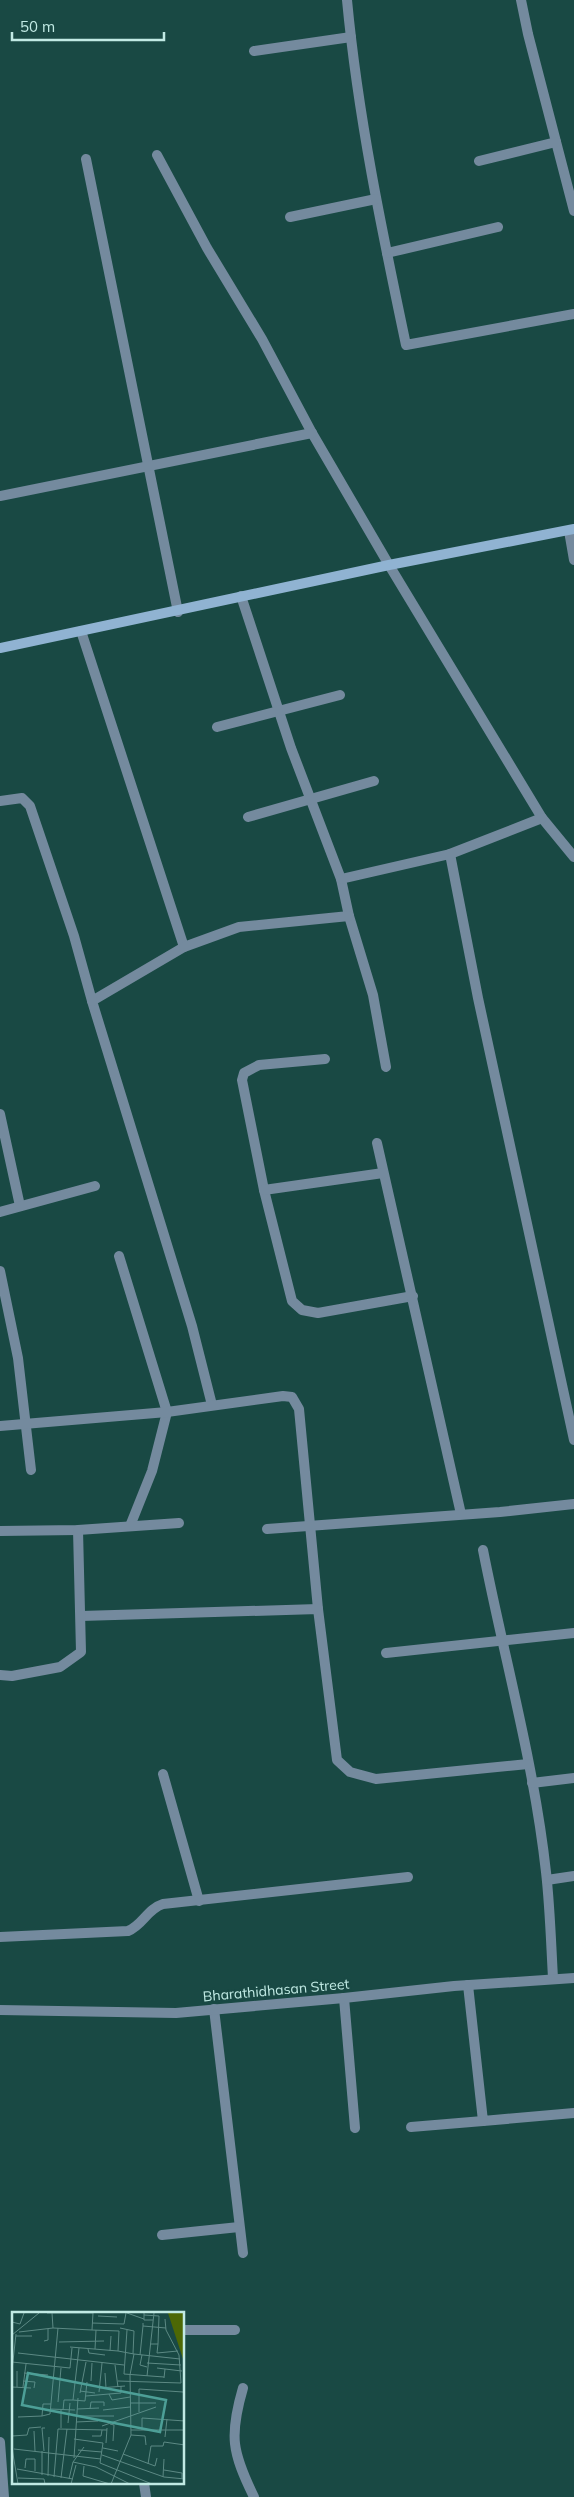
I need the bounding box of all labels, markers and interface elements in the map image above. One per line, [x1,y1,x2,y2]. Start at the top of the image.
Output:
scale bar [12,10,165,42]
text: 50 m [20,17,55,36]
street label: Bharathidhasan Street [202,1975,350,2005]
inset map [12,2312,185,2484]

